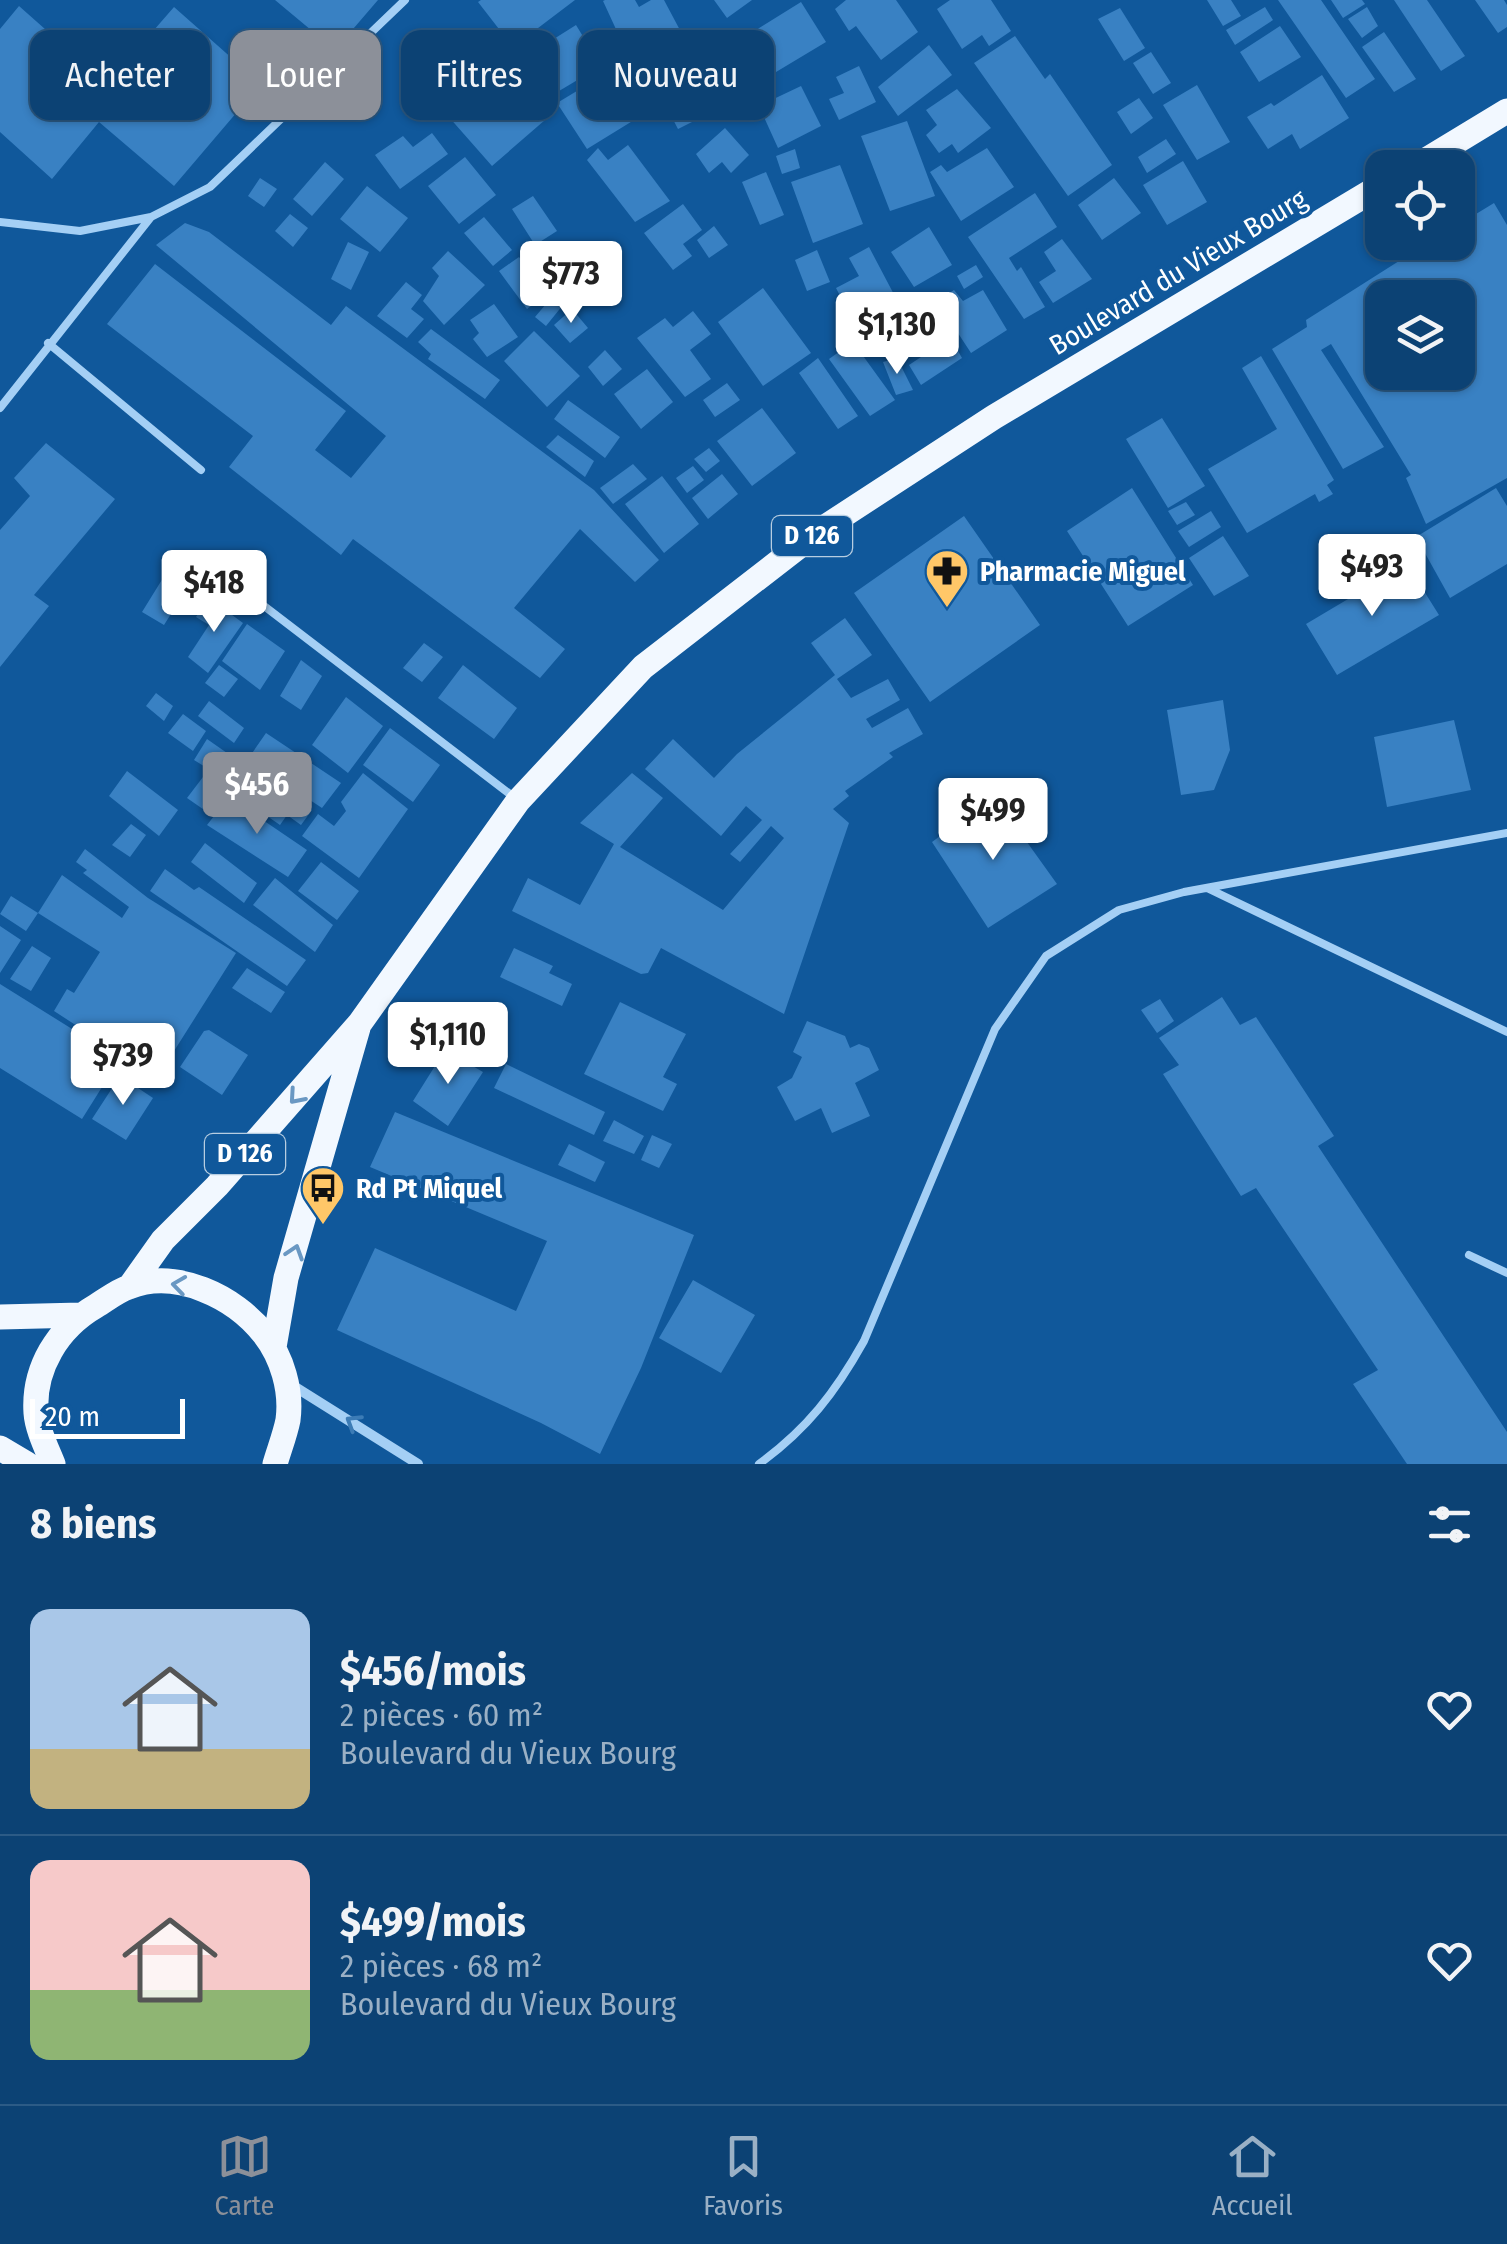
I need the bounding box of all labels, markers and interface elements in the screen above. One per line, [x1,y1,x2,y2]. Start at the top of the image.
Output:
chip: Acheter [30,30,210,120]
chip: Louer [230,30,381,120]
chip: Filtres [401,30,558,120]
chip: Nouveau [578,30,774,120]
map controls [1365,150,1475,390]
button: locate [1365,150,1475,260]
street label: Boulevard du Vieux Bourg [1043,182,1313,362]
pin: $773 [512,241,630,326]
text: $773 [542,254,600,292]
button: layers [1365,280,1475,390]
pin: $1,130 [816,292,978,377]
text: $1,130 [858,305,936,343]
road number: D 126 [772,516,852,556]
pin: $493 [1313,534,1431,619]
text: $493 [1341,547,1403,585]
pharmacy icon: Pharmacie Miguel [924,548,970,609]
pin: $418 [155,550,273,635]
place label: Pharmacie Miguel [980,555,1186,588]
text: $418 [184,563,244,601]
pin: $456 [198,752,316,837]
text: $456 [225,765,289,803]
pin: $499 [934,778,1052,863]
text: $499 [961,791,1025,829]
pin: $1,110 [367,1002,529,1087]
text: $1,110 [410,1015,486,1053]
pin: $739 [64,1023,182,1108]
text: $739 [93,1036,153,1074]
one-way arrow [289,1085,307,1103]
road number: D 126 [205,1134,285,1174]
bus stop icon: Rd Pt Miquel [300,1165,346,1226]
place label: Rd Pt Miquel [356,1172,503,1205]
one-way arrow [283,1244,303,1261]
one-way arrow [171,1275,187,1296]
scale bar [30,1394,185,1438]
text: 20 m [45,1400,100,1433]
one-way arrow [346,1415,364,1434]
icon: filters [1422,1497,1477,1552]
text: 8 biens [30,1499,156,1549]
text: $456/mois [340,1646,526,1696]
icon: home [110,1649,230,1769]
icon: heart [1422,1682,1477,1737]
text: 2 pièces · 60 m² [340,1696,543,1734]
text: Boulevard du Vieux Bourg [340,1734,676,1772]
text: $499/mois [340,1897,526,1947]
icon: home [110,1900,230,2020]
icon: heart [1422,1933,1477,1988]
text: 2 pièces · 68 m² [340,1947,542,1985]
text: Boulevard du Vieux Bourg [340,1985,676,2023]
tab: Carte [214,2129,274,2222]
tab: Favoris [703,2129,783,2222]
tab: Accueil [1212,2129,1293,2222]

